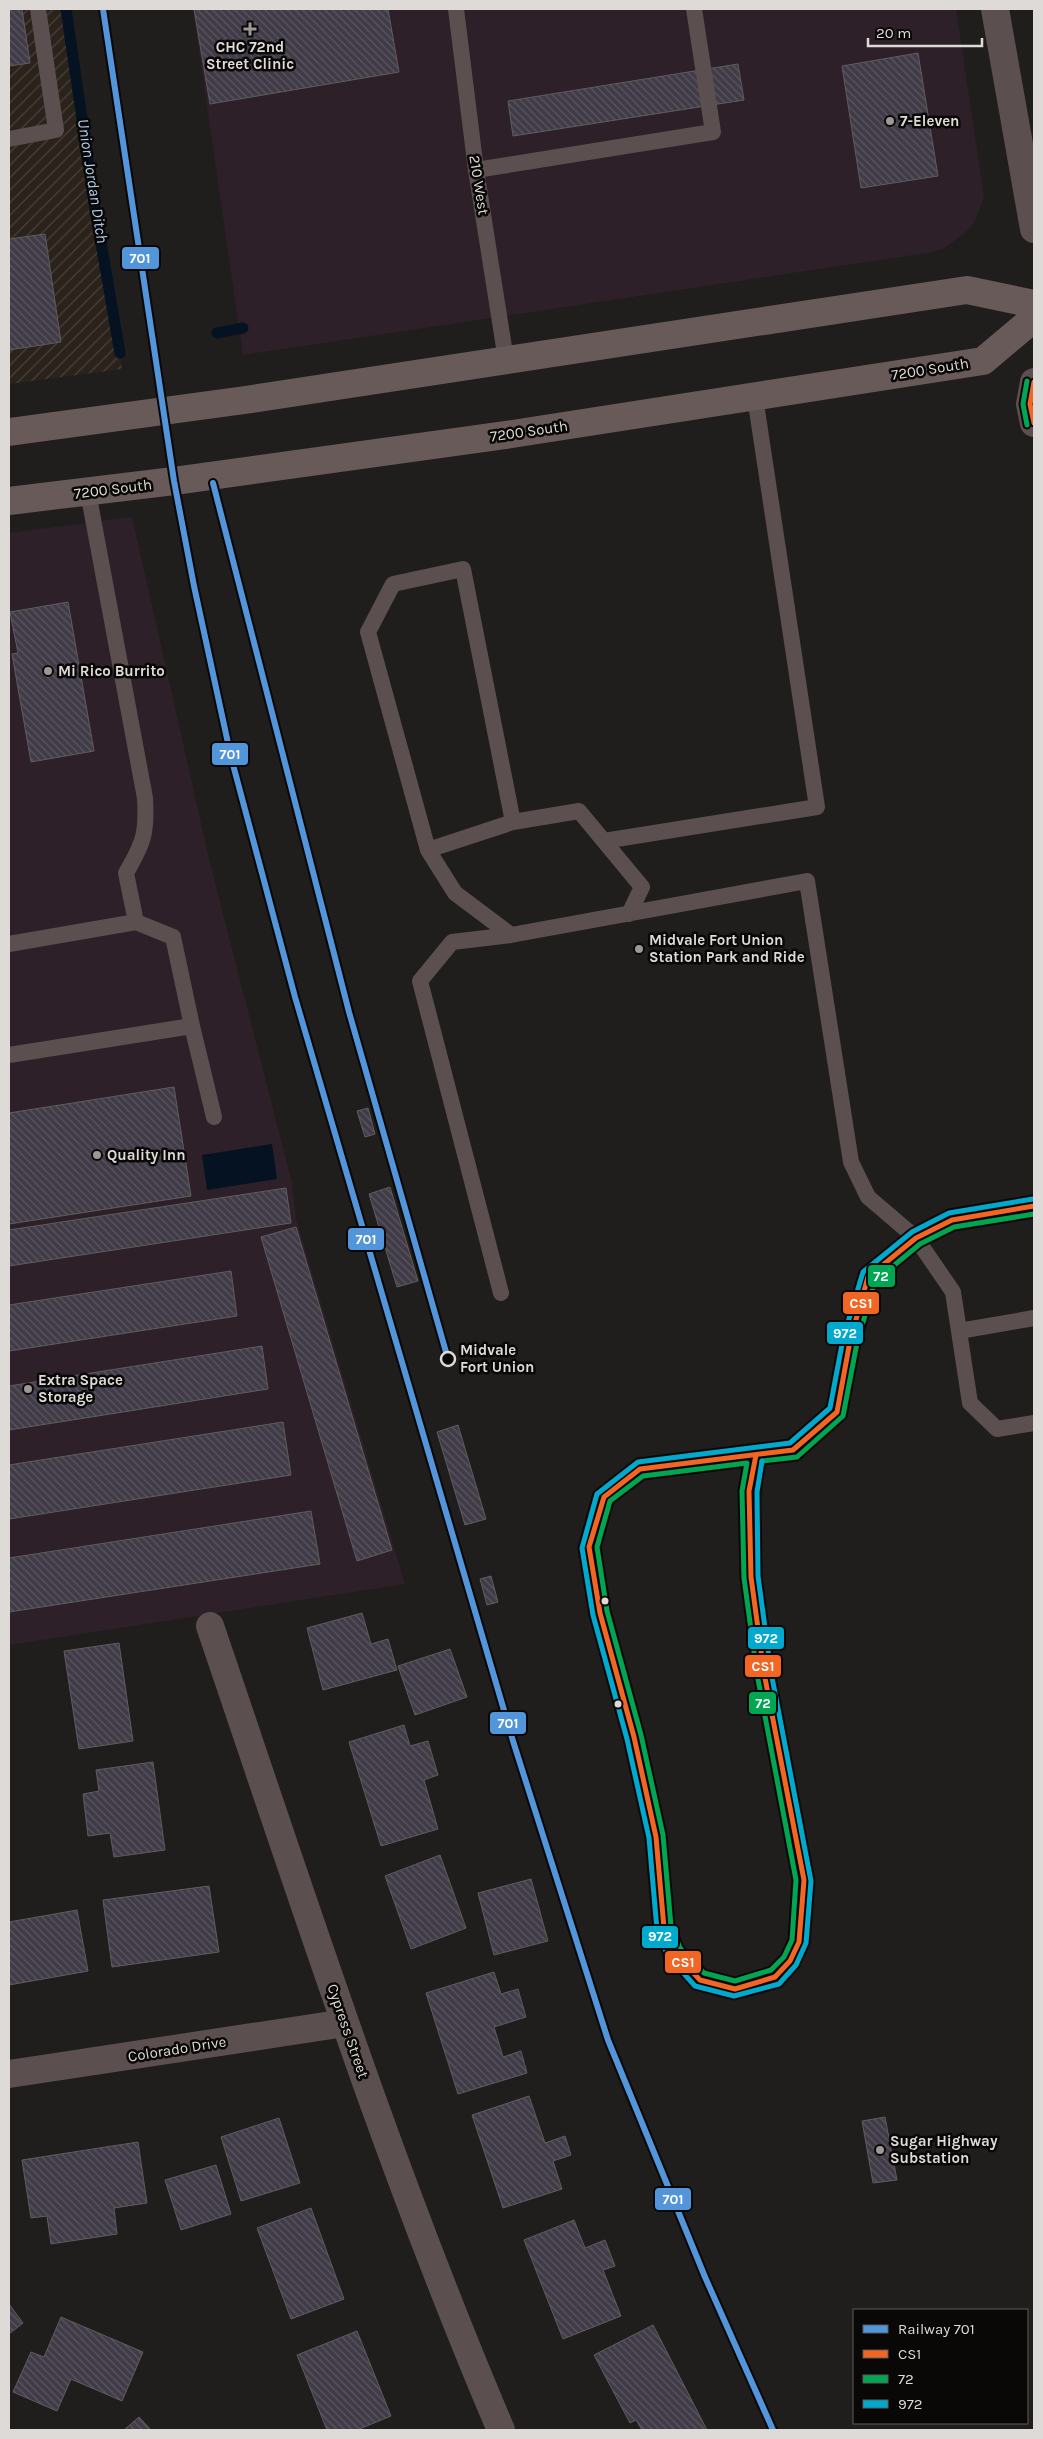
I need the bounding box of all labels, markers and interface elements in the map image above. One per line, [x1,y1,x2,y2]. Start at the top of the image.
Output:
scale bar [868,15,982,47]
marker: CHC 72nd Street Clinic [243,22,257,36]
text: 20 m [876,24,911,42]
place label: CHC 72nd Street Clinic [206,38,294,73]
place label: 7-Eleven [900,112,959,130]
marker: 7-Eleven [884,115,896,127]
water label: Union Jordan Ditch [74,117,112,245]
street label: 210 West [465,154,493,217]
line badge: 701 [121,246,160,270]
text: 701 [130,250,150,267]
street label: 7200 South [890,354,970,384]
street label: 7200 South [489,417,569,445]
street label: 7200 South [73,475,153,503]
place label: Mi Rico Burrito [58,662,165,680]
marker: Mi Rico Burrito [42,665,54,677]
line badge: 701 [211,742,249,766]
text: 701 [220,746,240,763]
place label: Midvale Fort Union Station Park and Ride [649,931,805,966]
marker: Midvale Fort Union Station Park and Ride [633,943,645,955]
place label: Quality Inn [107,1146,185,1164]
marker: Quality Inn [91,1149,103,1161]
line badge: 701 [347,1227,385,1251]
text: 701 [356,1231,376,1248]
line badge: 72 [867,1264,896,1288]
text: 72 [873,1268,889,1285]
line badge: CS1 [842,1291,880,1315]
text: CS1 [850,1295,872,1312]
line badge: 972 [826,1321,864,1345]
text: 972 [833,1325,857,1342]
place label: Midvale Fort Union [460,1341,534,1376]
marker: Midvale Fort Union [440,1351,456,1367]
place label: Extra Space Storage [38,1371,123,1406]
marker: Extra Space Storage [22,1383,34,1395]
unlabelled marker [600,1596,610,1606]
line badge: 972 [747,1626,785,1650]
text: 972 [754,1630,778,1647]
line badge: CS1 [744,1654,782,1678]
text: CS1 [752,1658,774,1675]
line badge: 72 [748,1691,777,1715]
text: 72 [755,1695,771,1712]
unlabelled marker [613,1699,623,1709]
line badge: 701 [489,1711,527,1735]
text: 701 [498,1715,518,1732]
line badge: 972 [641,1925,679,1949]
text: 972 [648,1928,672,1945]
line badge: CS1 [664,1950,702,1974]
text: CS1 [672,1954,694,1971]
street label: Cypress Street [323,1981,373,2081]
street label: Colorado Drive [127,2032,227,2066]
place label: Sugar Highway Substation [890,2132,998,2167]
marker: Sugar Highway Substation [874,2144,886,2156]
line badge: 701 [654,2187,692,2211]
text: 701 [663,2191,683,2208]
legend [853,2309,1028,2424]
text: Railway 701 [898,2320,975,2338]
text: CS1 [898,2345,921,2363]
text: 72 [898,2370,914,2388]
text: 972 [898,2395,922,2413]

